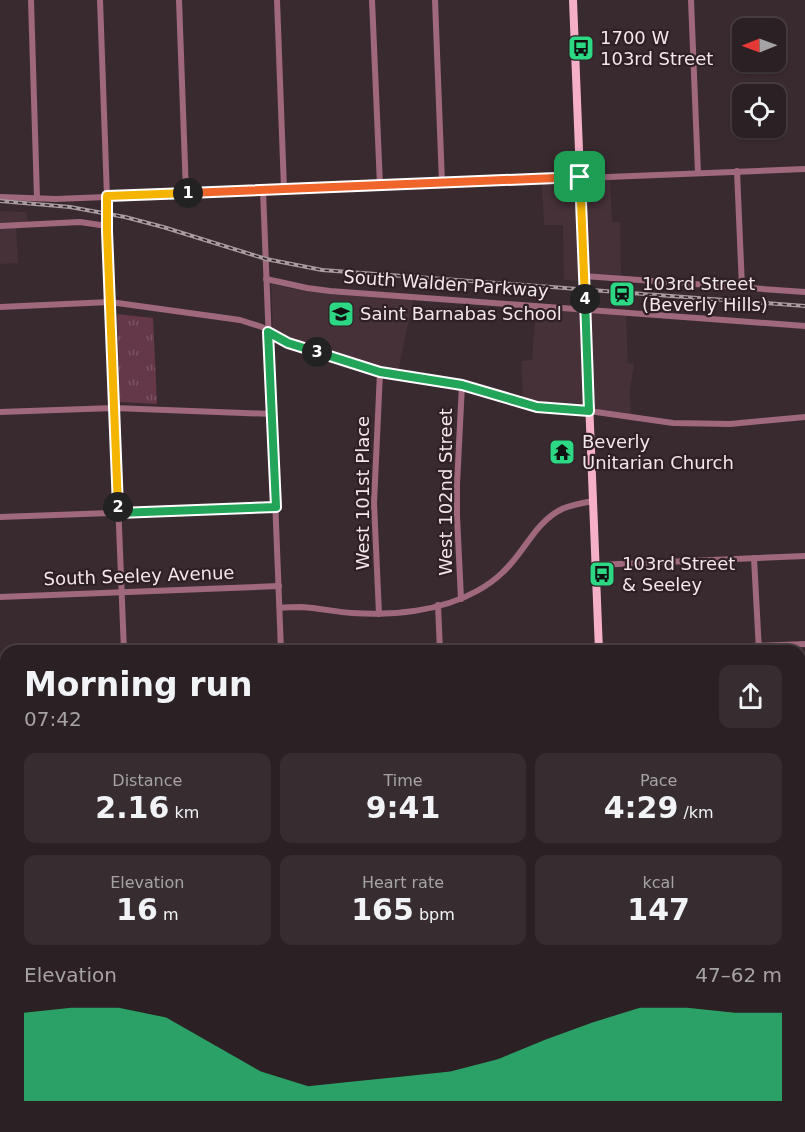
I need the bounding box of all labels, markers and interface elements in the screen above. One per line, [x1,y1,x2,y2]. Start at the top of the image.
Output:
north arrow [732,18,786,72]
map controls [732,18,786,138]
place label: 1700 W 103rd Street [600,27,713,69]
bus stop icon: 1700 W 103rd Street [566,33,596,63]
button: locate [732,84,786,138]
pin [554,151,605,202]
icon: arrive [563,160,596,193]
pin: 1 [173,178,203,208]
text: 1 [182,183,194,202]
street label: South Walden Parkway [343,266,550,301]
place label: 103rd Street (Beverly Hills) [642,273,768,315]
station icon: 103rd Street (Beverly Hills) [607,279,637,309]
pin: 4 [570,284,600,314]
text: 4 [579,289,591,308]
school or university icon: Saint Barnabas School [326,299,356,329]
place label: Saint Barnabas School [360,303,562,324]
pin: 3 [302,337,332,367]
text: 3 [311,342,323,361]
street label: West 102nd Street [435,408,456,576]
street label: West 101st Place [352,416,373,570]
place label: Beverly Unitarian Church [582,431,734,473]
temple icon: Beverly Unitarian Church [547,437,577,467]
pin: 2 [103,492,133,522]
text: 2 [112,497,124,516]
place label: 103rd Street & Seeley [622,553,735,595]
bus stop icon: 103rd Street & Seeley [587,559,617,589]
street label: South Seeley Avenue [43,562,235,589]
text: Morning run [24,665,252,704]
button: share [719,665,782,728]
text: 07:42 [24,707,82,731]
text: Distance [112,771,182,790]
text: Time [383,771,423,790]
text: Pace [640,771,677,790]
text: 2.16 [95,790,169,825]
text: 9:41 [366,790,440,825]
text: 4:29 [604,790,678,825]
text: km [169,803,199,822]
text: /km [678,803,714,822]
text: Elevation [110,873,184,892]
text: Heart rate [362,873,444,892]
text: kcal [643,873,675,892]
text: 16 [116,892,158,927]
text: 165 [351,892,414,927]
text: 147 [627,892,690,927]
text: m [158,905,179,924]
text: bpm [414,905,455,924]
text: Elevation [24,963,117,987]
text: 47–62 m [695,963,782,987]

